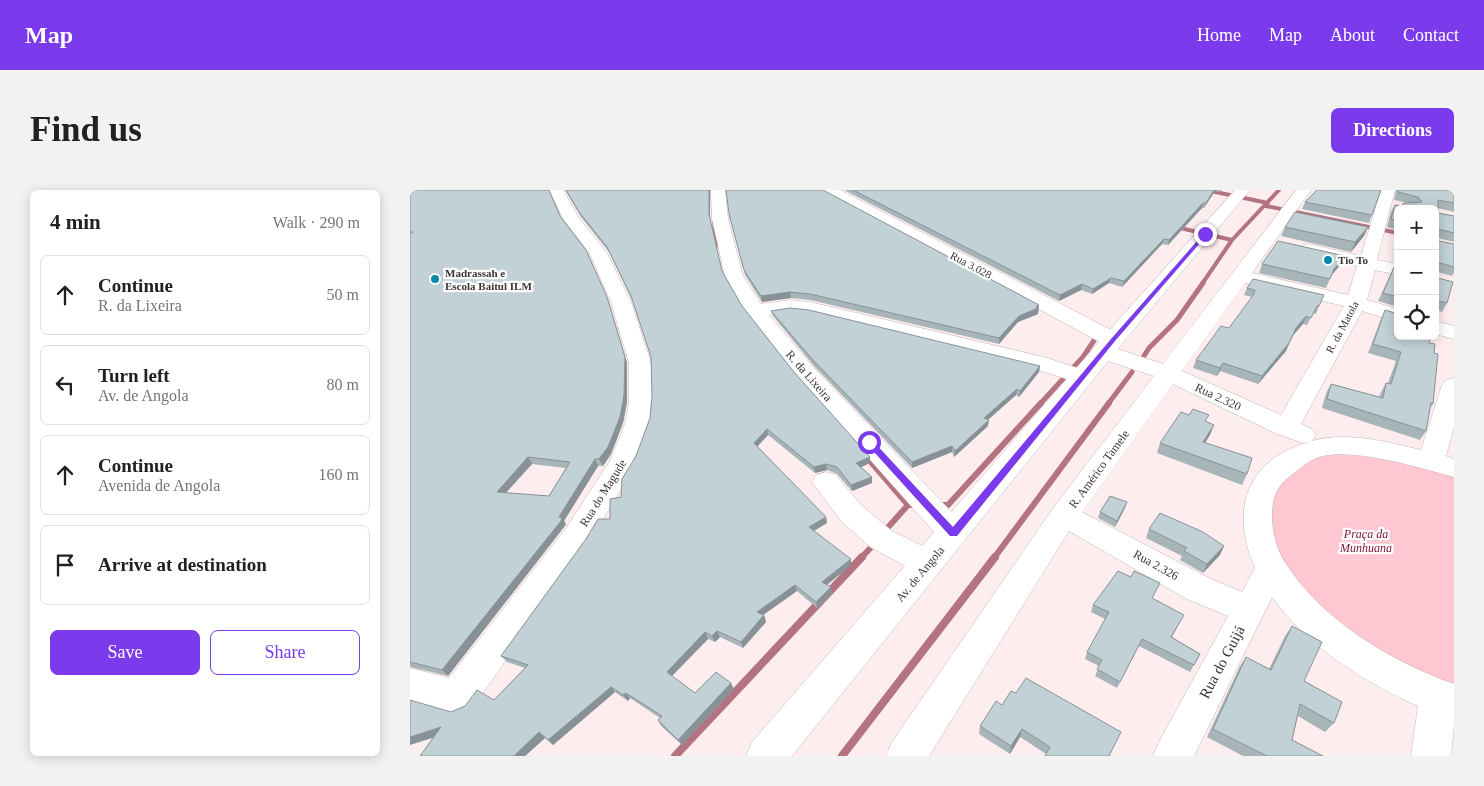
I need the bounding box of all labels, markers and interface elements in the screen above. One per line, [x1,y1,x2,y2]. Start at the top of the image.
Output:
text: Map [25,22,73,48]
text: Home [1197,25,1241,45]
text: Map [1269,25,1302,45]
text: About [1330,25,1375,45]
text: Contact [1403,25,1459,45]
button: Directions [1331,108,1454,153]
text: Find us [30,110,142,149]
map controls [1394,205,1439,340]
button: + [1394,205,1439,250]
text: 4 min [50,210,101,234]
text: Walk · 290 m [273,214,360,231]
route end [1194,223,1217,246]
street label: Rua 3.028 [948,249,994,281]
button: − [1394,250,1439,295]
marker: Tio To [1322,254,1334,266]
place label: Tio To [1338,254,1369,266]
place label: Madrassah e Escola Baitul ILM [445,267,532,292]
marker: Madrassah e Escola Baitul ILM [429,273,441,285]
text: Continue [98,275,173,296]
icon: ahead [51,281,79,309]
text: 50 m [327,286,359,303]
button: locate [1394,295,1439,340]
text: R. da Lixeira [98,297,182,314]
street label: R. da Matola [1323,299,1361,355]
street label: R. da Lixeira [783,348,835,405]
text: Turn left [98,365,170,386]
icon: left [51,371,79,399]
text: 80 m [327,376,359,393]
street label: Rua 2.320 [1193,380,1243,414]
text: Av. de Angola [98,387,189,404]
street label: R. Américo Tamele [1066,427,1132,511]
route start [858,431,881,454]
text: Continue [98,455,173,476]
street label: Rua do Magude [577,457,629,529]
icon: ahead [51,461,79,489]
text: 160 m [319,466,359,483]
text: Avenida de Angola [98,477,220,494]
park label: Praça da Munhuana [1339,527,1392,555]
street label: Av. de Angola [893,543,948,605]
street label: Rua 2.326 [1131,547,1181,583]
icon: arrive [51,551,79,579]
text: Arrive at destination [98,554,267,575]
street label: Rua do Guijá [1196,623,1248,701]
button: Save [50,630,200,675]
button: Share [210,630,360,675]

